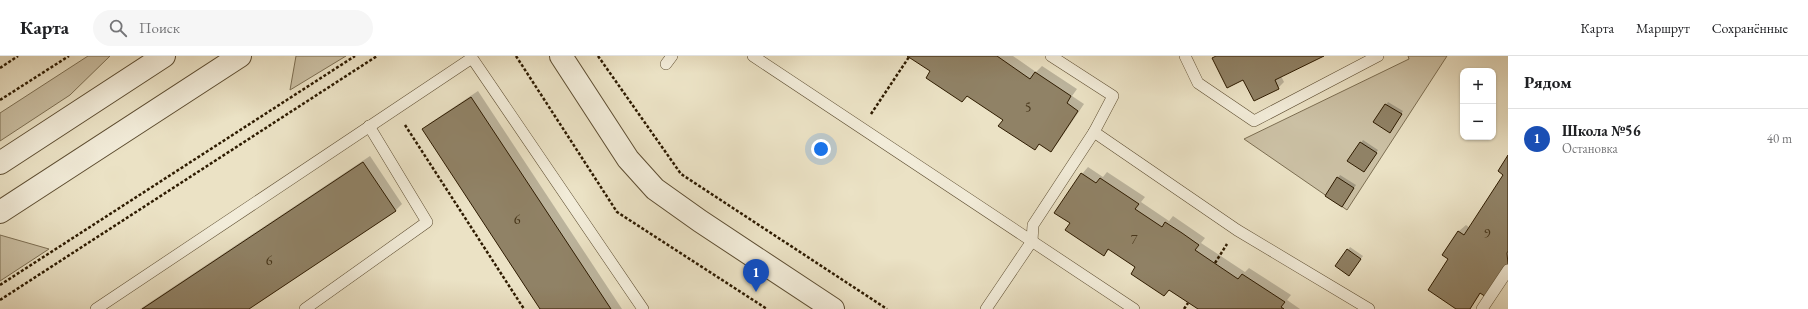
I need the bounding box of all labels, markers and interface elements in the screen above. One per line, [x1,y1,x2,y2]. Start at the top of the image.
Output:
search box [93,10,373,46]
text: Карта [20,15,69,40]
icon: search [107,17,129,39]
text: Поиск [139,18,180,37]
text: Карта [1581,19,1614,37]
text: Маршрут [1636,19,1690,37]
text: Сохранённые [1712,19,1788,37]
map controls [1460,68,1496,140]
button: + [1460,68,1496,104]
text: Рядом [1524,71,1572,93]
house number: 5 [1025,98,1031,116]
button: − [1460,104,1496,140]
text: Школа №56 [1562,121,1641,140]
text: 1 [1534,130,1540,147]
text: 40 m [1767,130,1792,147]
your location [811,139,831,159]
text: Остановка [1562,140,1618,157]
house number: 6 [514,210,521,228]
house number: 9 [1484,224,1491,242]
house number: 7 [1131,230,1138,248]
house number: 6 [266,251,273,269]
pin: 1 [743,259,769,292]

